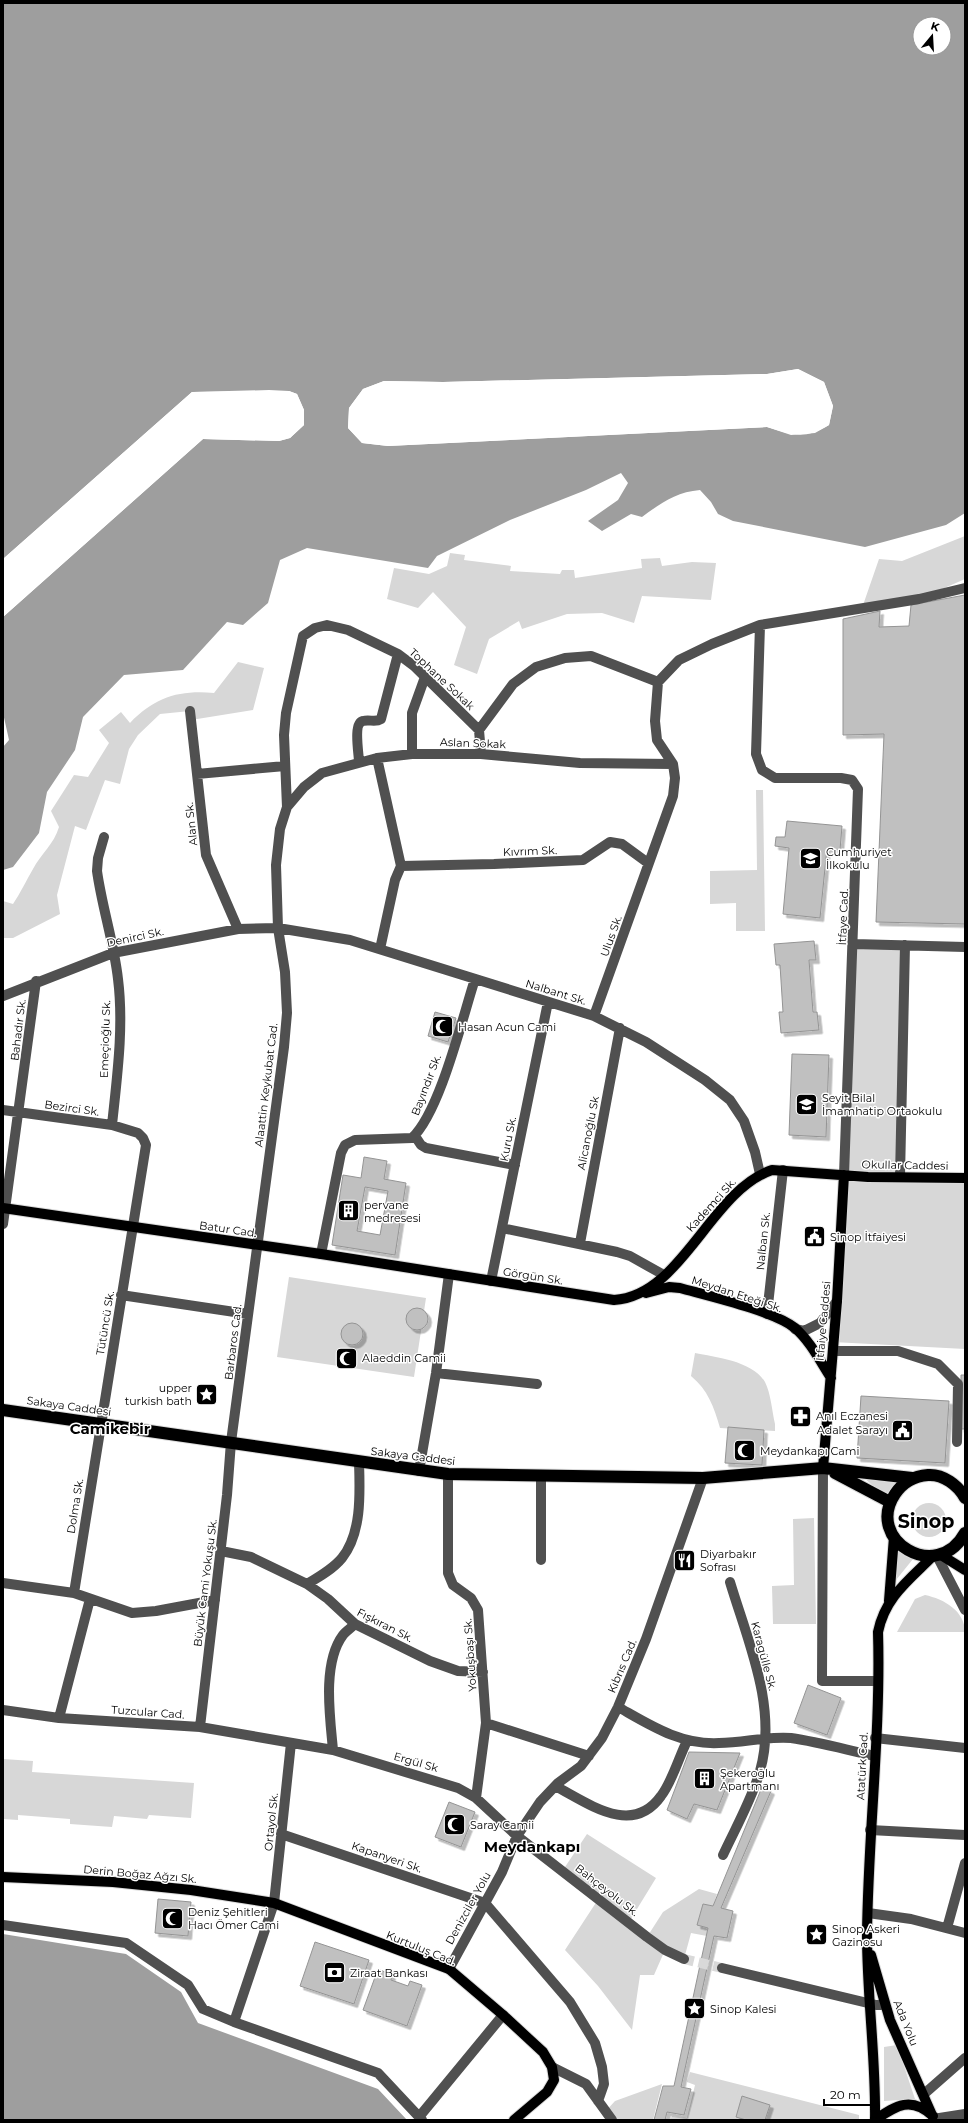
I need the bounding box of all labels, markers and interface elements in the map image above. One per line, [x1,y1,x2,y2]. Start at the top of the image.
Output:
north arrow [912,16,952,56]
text: K [929,19,942,35]
street label: Tophane Sokak [406,645,478,713]
street label: Aslan Sokak [440,735,507,751]
street label: Alan Sk. [182,802,200,846]
street label: Kıvrım Sk. [503,843,557,859]
school or university icon: Cumhuriyet İlkokulu [797,845,823,871]
place label: Cumhuriyet İlkokulu [826,845,892,872]
street label: İtfaye Cad. [835,888,851,946]
street label: Ulus Sk. [597,913,625,959]
street label: Denirci Sk. [105,924,165,950]
street label: Nalbant Sk. [524,976,588,1008]
street label: Bahadır Sk. [7,998,29,1062]
street label: Emeçioğlu Sk. [97,1000,113,1078]
mosque icon: Hasan Acun Cami [429,1014,455,1040]
place label: Hasan Acun Cami [458,1020,556,1034]
street label: Alaattin Keykubat Cad. [251,1022,281,1148]
street label: Bayındır Sk. [408,1052,444,1118]
school or university icon: Seyit Bilal İmamhatip Ortaokulu [793,1091,819,1117]
place label: Seyit Bilal İmamhatip Ortaokulu [822,1091,943,1118]
street label: Alicanoğlu Sk [574,1094,602,1171]
street label: Bezirci Sk. [44,1097,100,1119]
street label: Kuru Sk. [497,1115,519,1163]
street label: Okullar Caddesi [861,1157,949,1173]
street label: Kademci Sk. [683,1175,739,1235]
building icon: pervane medresesi [336,1198,362,1224]
place label: pervane medresesi [364,1198,421,1225]
street label: Nalban Sk. [753,1211,773,1271]
street label: Batur Cad. [198,1218,258,1240]
public building icon: Sinop İtfaiyesi [802,1224,828,1250]
place label: Sinop İtfaiyesi [830,1230,906,1244]
street label: Görgün Sk. [502,1264,564,1288]
street label: Meydan Eteği Sk. [690,1273,784,1315]
street label: İtfaiye Caddesi [813,1280,833,1362]
street label: Tütüncü Sk. [93,1290,117,1356]
street label: Barbaros Cad. [221,1303,245,1381]
mosque icon: Alaeddin Camii [334,1345,360,1371]
place label: Alaeddin Camii [362,1351,446,1365]
place label: upper turkish bath [125,1381,192,1408]
place icon: upper turkish bath [194,1381,220,1407]
street label: Sakaya Caddesi [26,1393,112,1419]
pharmacy icon: Anıl Eczanesi [788,1403,814,1429]
place label: Anıl Eczanesi [816,1409,888,1423]
public building icon: Adalet Sarayı [890,1417,916,1443]
district label: Camikebir [70,1419,151,1438]
place label: Adalet Sarayı [817,1423,888,1437]
mosque icon: Meydankapı Cami [731,1438,757,1464]
street label: Sakaya Caddesi [370,1444,456,1468]
place label: Meydankapı Cami [760,1444,859,1458]
street label: Dolma Sk. [64,1477,86,1535]
district label: Sinop [898,1510,954,1533]
street label: Büyük Cami Yokuşu Sk. [190,1518,220,1648]
restaurant icon: Diyarbakır Sofrası [672,1547,698,1573]
place label: Diyarbakır Sofrası [700,1547,756,1574]
street label: Fışkıran Sk. [355,1605,415,1645]
street label: Yokuşbaşı Sk. [460,1618,480,1692]
street label: Karagülle Sk. [748,1620,780,1692]
street label: Kıbrıs Cad. [604,1637,640,1695]
street label: Tuzcular Cad. [111,1702,185,1722]
street label: Atatürk Cad. [853,1732,871,1800]
street label: Ergül Sk [392,1749,440,1775]
building icon: Şekeroğlu Apartmanı [691,1766,717,1792]
place label: Şekeroğlu Apartmanı [720,1766,779,1793]
street label: Ortayol Sk. [261,1792,281,1852]
mosque icon: Saray Camii [442,1812,468,1838]
place label: Saray Camii [470,1818,534,1832]
district label: Meydankapı [484,1837,580,1856]
street label: Kapanyeri Sk. [350,1838,424,1876]
street label: Bahçeyolu Sk. [573,1861,641,1919]
street label: Derin Boğaz Ağzı Sk. [83,1862,197,1886]
street label: Denizciler Yolu [442,1869,494,1947]
mosque icon: Deniz Şehitleri Hacı Ömer Cami [160,1905,186,1931]
place label: Deniz Şehitleri Hacı Ömer Cami [188,1905,279,1932]
place icon: Sinop Askeri Gazinosu [803,1922,829,1948]
place label: Sinop Askeri Gazinosu [832,1922,900,1949]
street label: Kurtuluş Cad. [384,1928,458,1968]
bank icon: Ziraat Bankası [322,1960,348,1986]
place label: Ziraat Bankası [350,1966,428,1980]
place icon: Sinop Kalesi [681,1996,707,2022]
street label: Ada Yolu [890,1998,922,2048]
place label: Sinop Kalesi [710,2002,777,2016]
scale bar [824,2081,875,2107]
text: 20 m [830,2087,861,2102]

